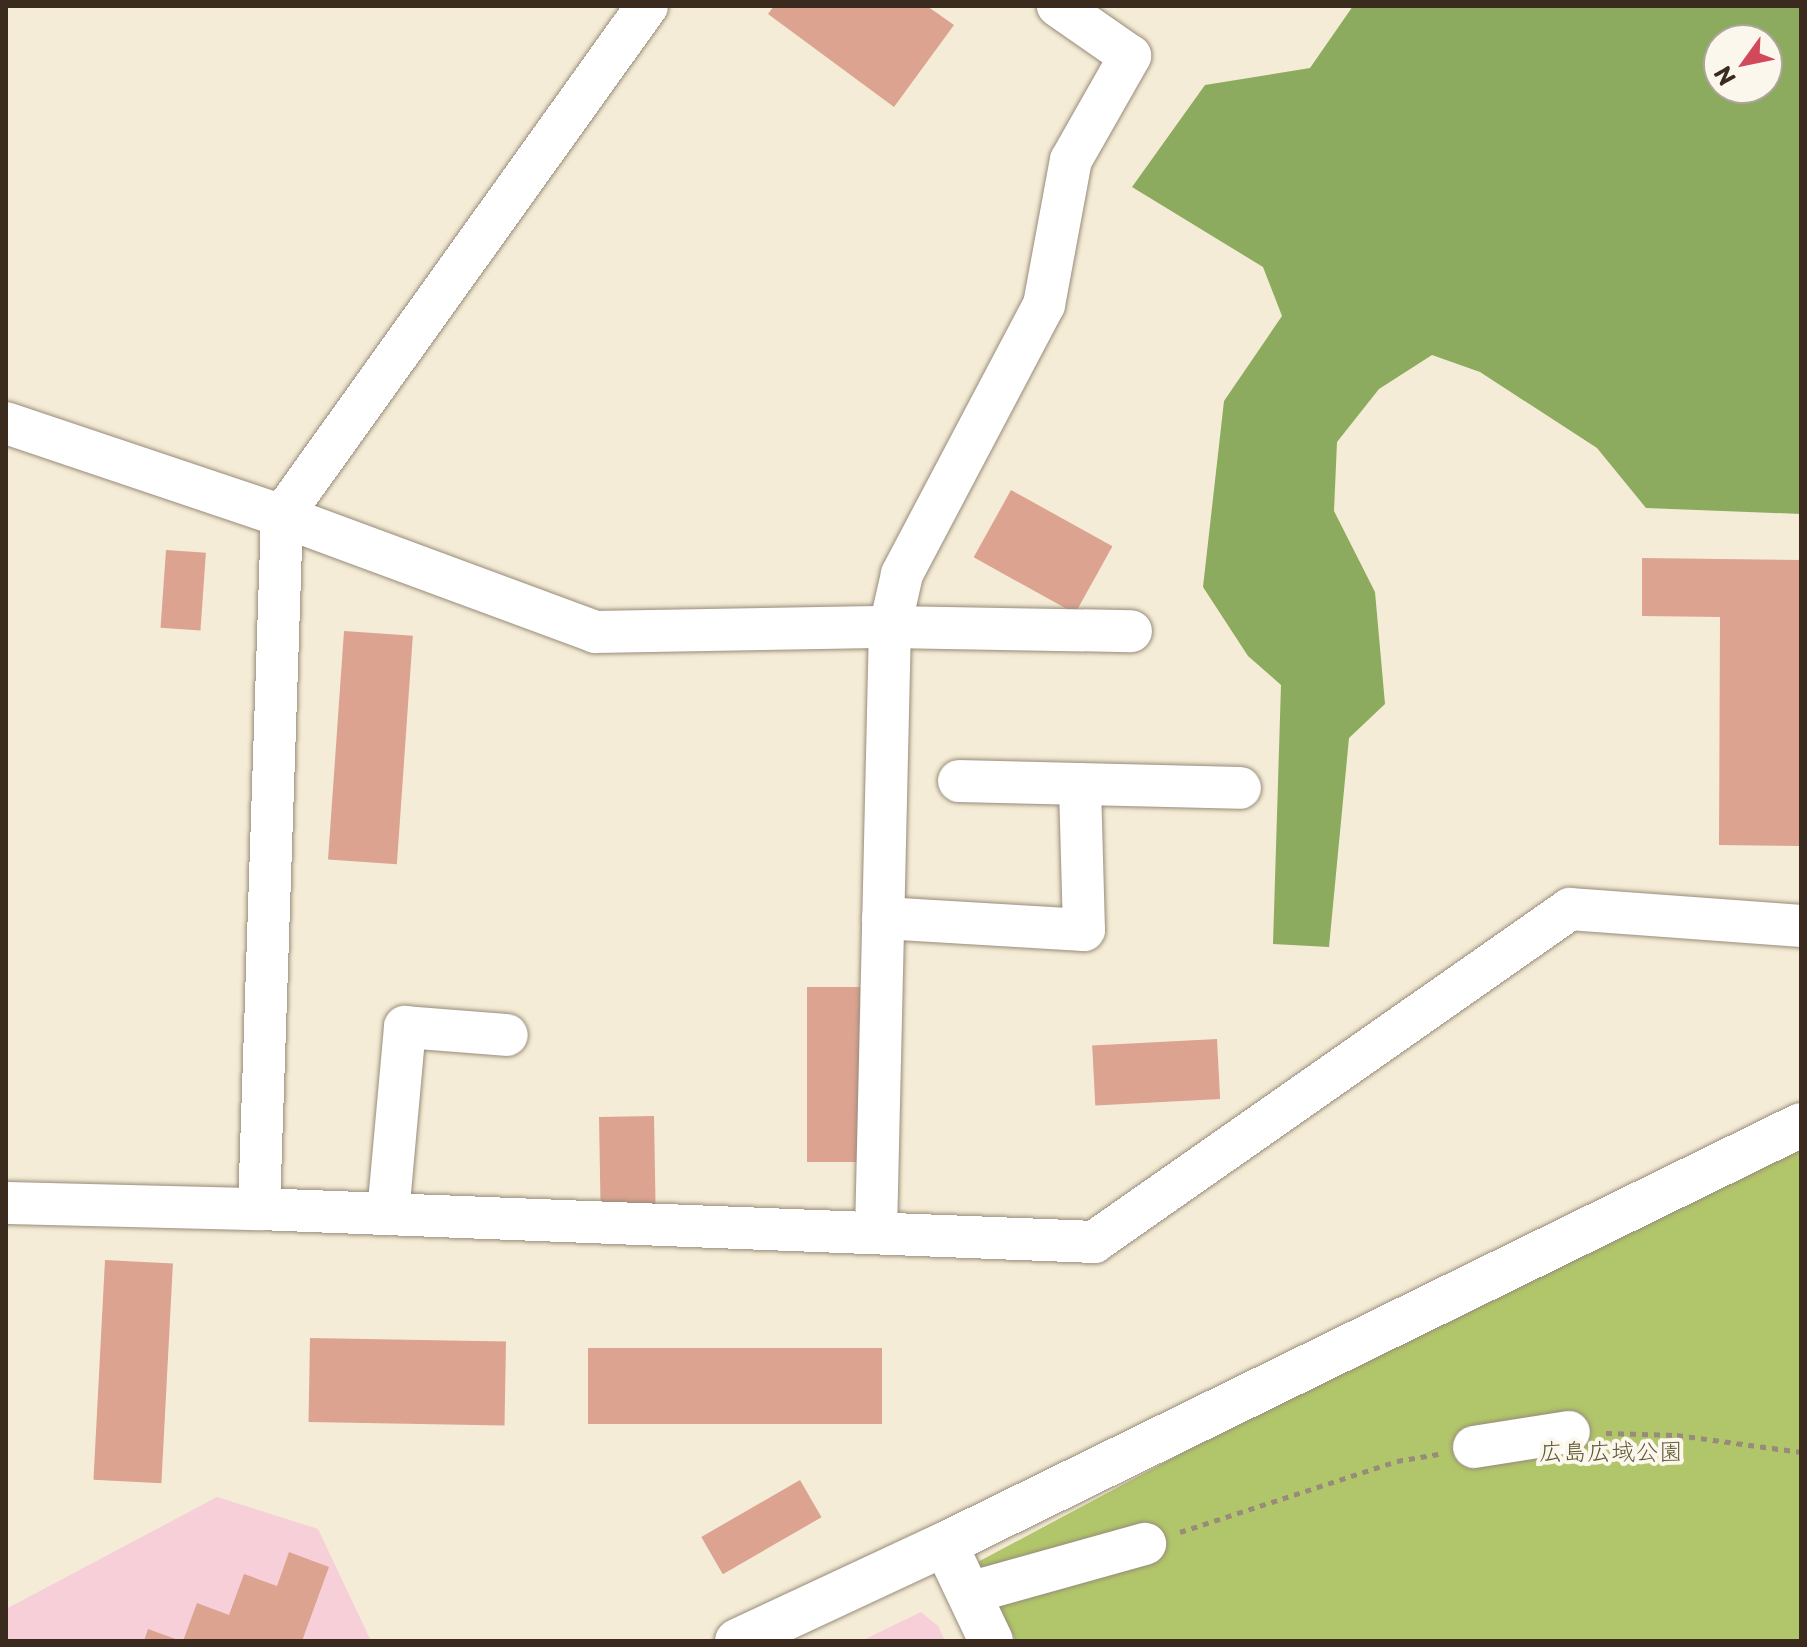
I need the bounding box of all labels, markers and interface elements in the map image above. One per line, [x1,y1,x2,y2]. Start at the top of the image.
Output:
north arrow [1703,24,1783,104]
text: N [1706,60,1743,93]
park label: 広島広域公園 [1539,1437,1683,1465]

